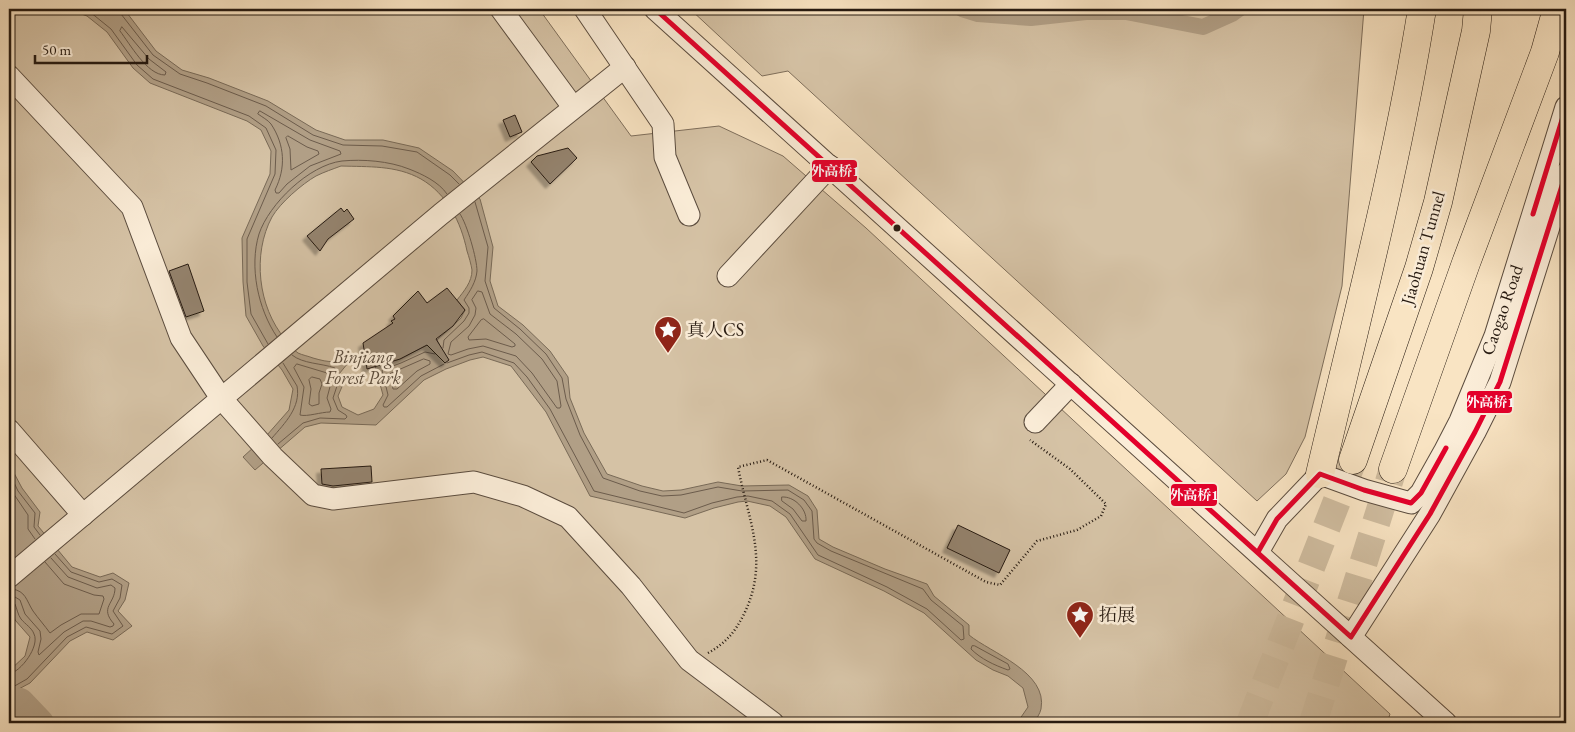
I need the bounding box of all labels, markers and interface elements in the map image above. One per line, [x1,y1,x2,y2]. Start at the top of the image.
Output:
scale bar [35,32,148,64]
text: 50 m [42,40,71,59]
line badge: 外高桥1 [811,159,858,183]
text: 外高桥1 [810,162,860,180]
street label: Jiaohuan Tunnel [1395,188,1450,309]
unlabelled marker [892,223,902,233]
street label: Caogao Road [1475,261,1528,358]
place icon: 真人CS [653,315,683,354]
place label: 真人CS [687,318,744,341]
park label: Binjiang Forest Park [324,345,401,389]
line badge: 外高桥1 [1466,390,1513,414]
text: 外高桥1 [1465,393,1515,411]
line badge: 外高桥1 [1170,483,1218,507]
text: 外高桥1 [1169,486,1219,504]
place icon: 拓展 [1065,600,1095,639]
place label: 拓展 [1099,603,1135,626]

